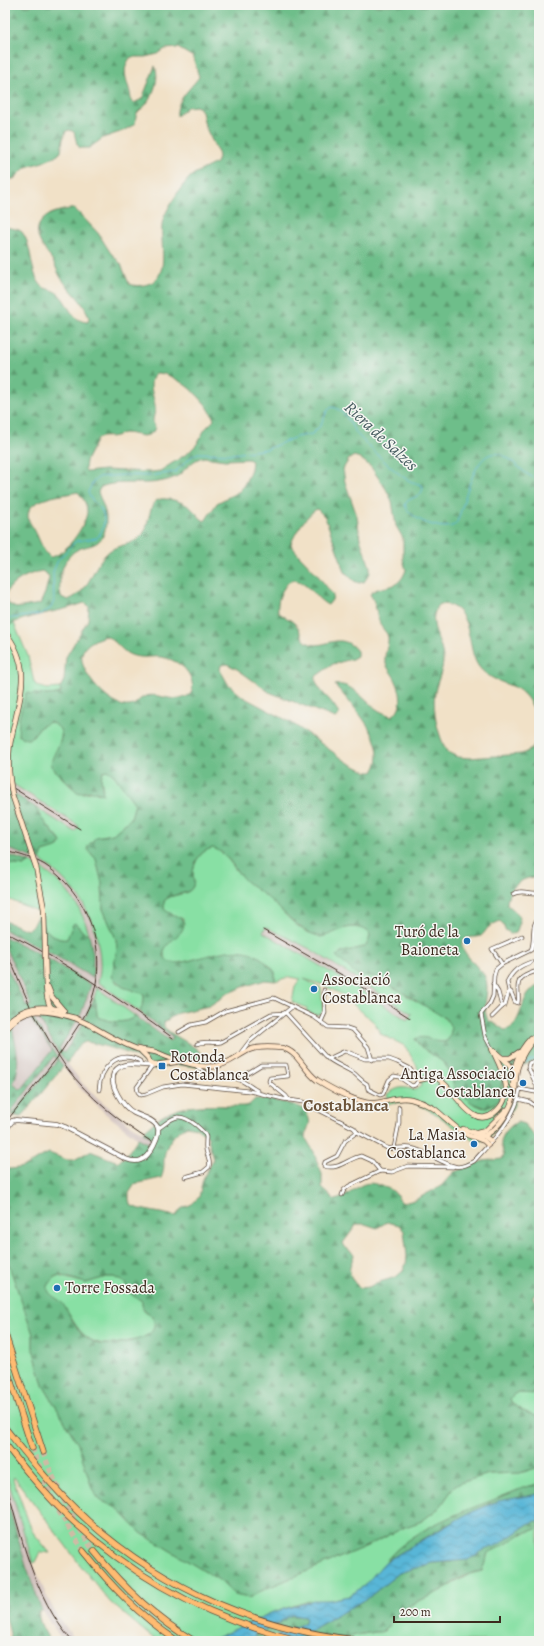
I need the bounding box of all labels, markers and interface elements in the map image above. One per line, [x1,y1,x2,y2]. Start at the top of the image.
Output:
water label: Riera de Salzes [339,396,423,476]
place label: Turó de la Baioneta [395,921,460,961]
marker: Turó de la Baioneta [462,936,472,946]
place label: Associació Costablanca [321,969,402,1009]
marker: Associació Costablanca [309,984,319,994]
place label: Rotonda Costablanca [170,1046,250,1086]
marker: Rotonda Costablanca [157,1061,167,1071]
place label: Antiga Associació Costablanca [400,1063,516,1103]
marker: Antiga Associació Costablanca [518,1078,528,1088]
district label: Costablanca [303,1094,390,1117]
place label: La Masia Costablanca [387,1124,467,1164]
marker: La Masia Costablanca [469,1139,479,1149]
place label: Torre Fossada [65,1277,156,1299]
marker: Torre Fossada [52,1283,62,1293]
scale bar [394,1598,500,1624]
text: 200 m [400,1604,431,1620]

